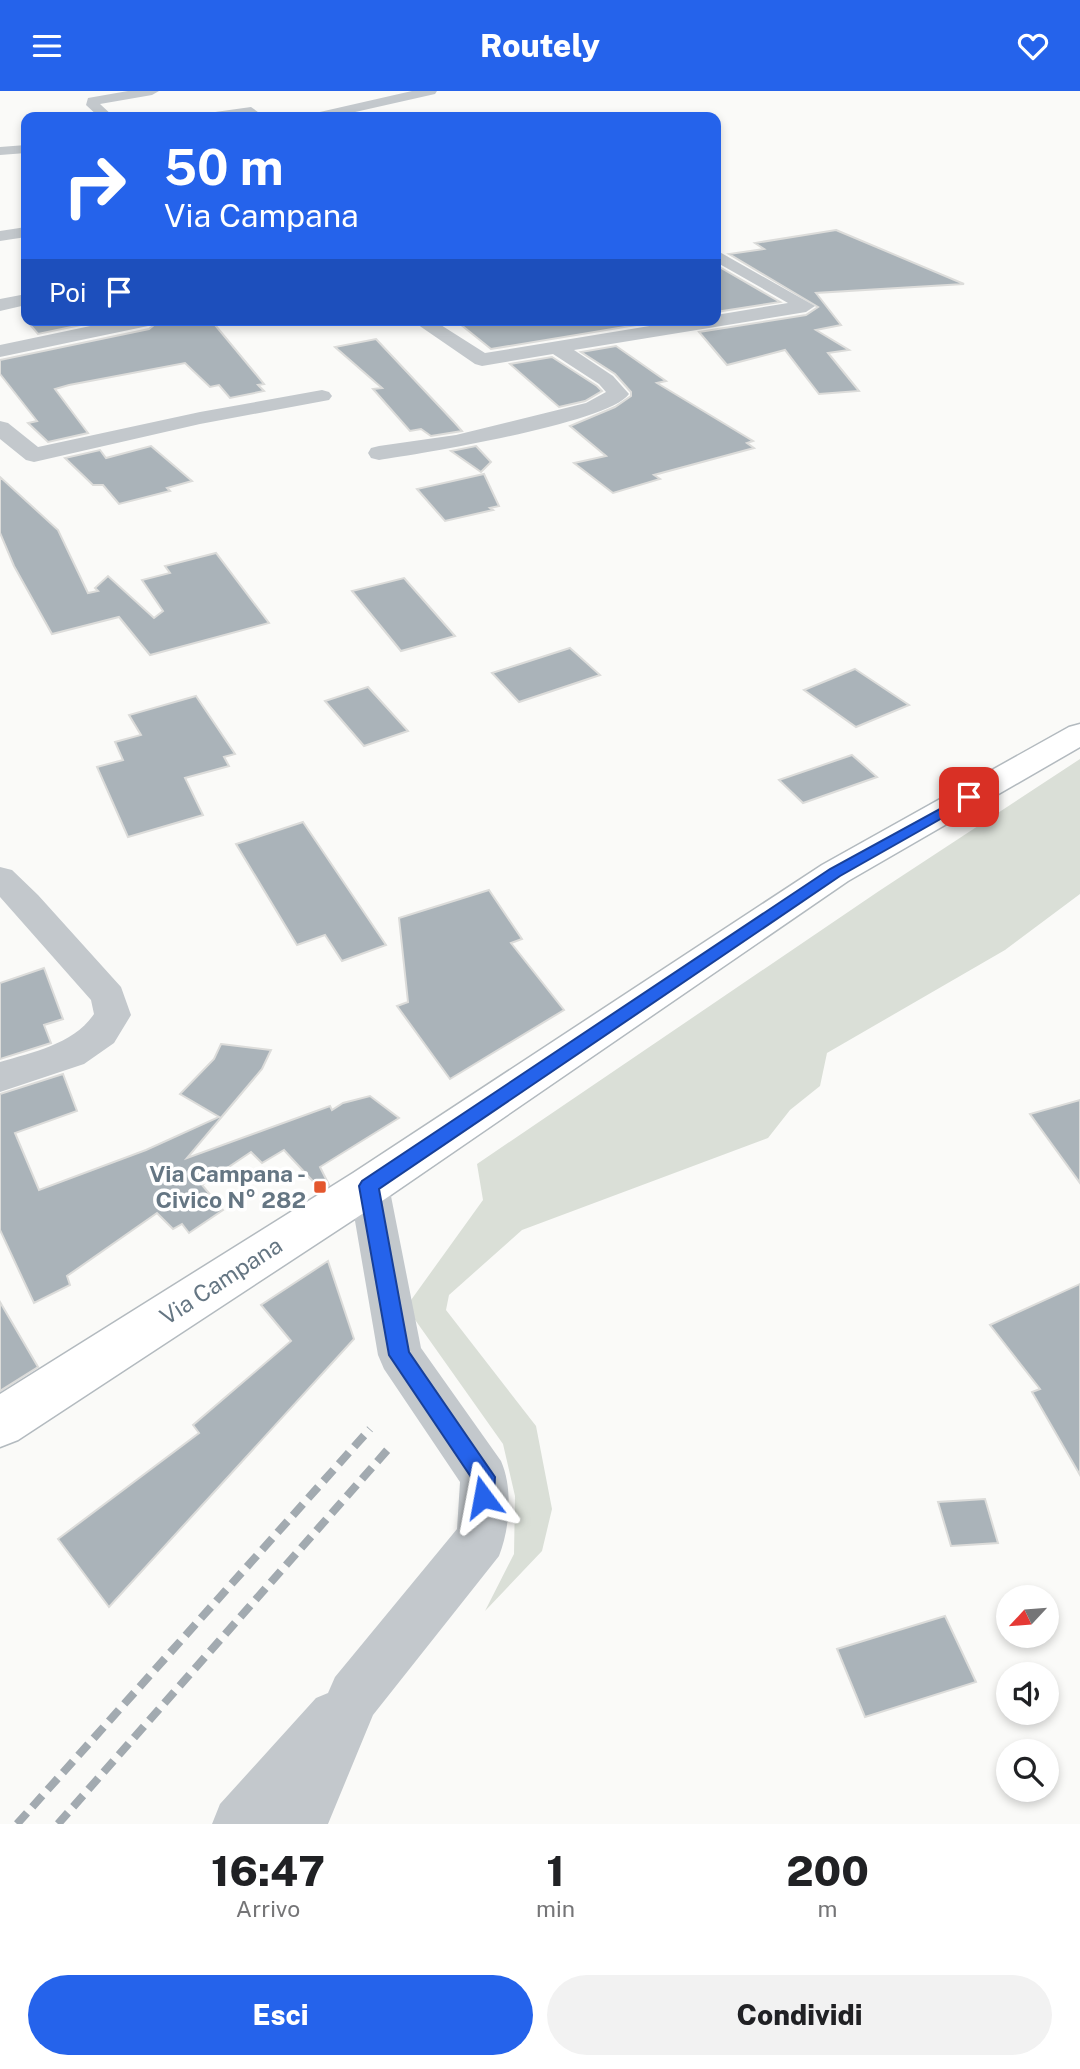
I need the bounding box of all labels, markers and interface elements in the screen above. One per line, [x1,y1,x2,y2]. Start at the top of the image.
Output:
icon: menu [28,27,66,65]
text: Routely [480,27,600,64]
icon: heart [1014,27,1052,65]
text: 50 m [164,138,284,196]
icon: right [49,140,140,231]
text: Via Campana [164,197,359,234]
icon: arrive [100,273,138,311]
text: Poi [49,277,86,308]
pin [939,767,999,827]
icon: arrive [950,778,988,816]
place label: Via Campana - Civico N° 282 [149,1160,306,1213]
marker: Via Campana - Civico N° 282 [312,1179,328,1195]
street label: Via Campana [155,1231,287,1330]
position arrow [446,1460,520,1534]
north arrow [996,1585,1059,1649]
map controls [996,1585,1059,1802]
button: sound [996,1662,1059,1725]
button: search [996,1739,1059,1802]
text: 16:47 [211,1846,325,1895]
text: 1 [546,1846,565,1895]
text: 200 [786,1846,869,1895]
text: Arrivo [236,1895,300,1922]
text: min [536,1895,575,1922]
text: m [818,1895,837,1922]
button: Esci [28,1975,533,2055]
button: Condividi [547,1975,1052,2055]

